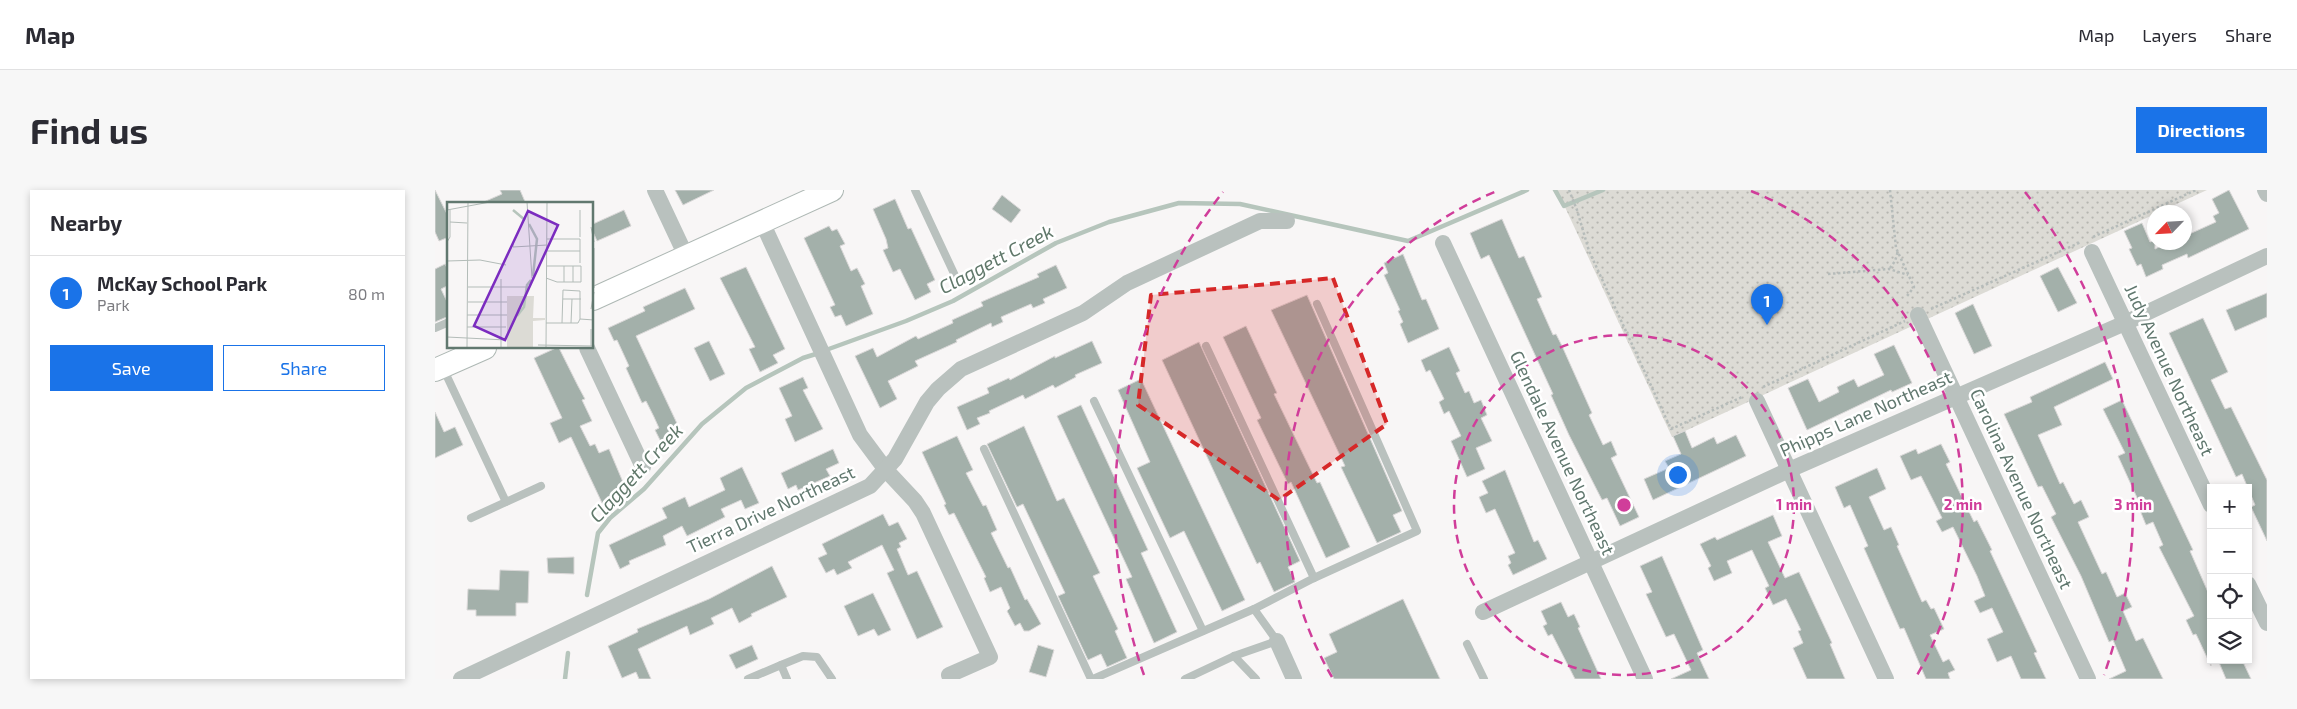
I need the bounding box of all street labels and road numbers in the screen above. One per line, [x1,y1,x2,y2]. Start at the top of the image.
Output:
street label: Judy Avenue Northeast [2120,280,2219,459]
street label: Glendale Avenue Northeast [1506,347,1620,558]
street label: Phipps Lane Northeast [1776,365,1955,461]
street label: Carolina Avenue Northeast [1966,385,2078,592]
street label: Tierra Drive Northeast [683,460,858,558]

